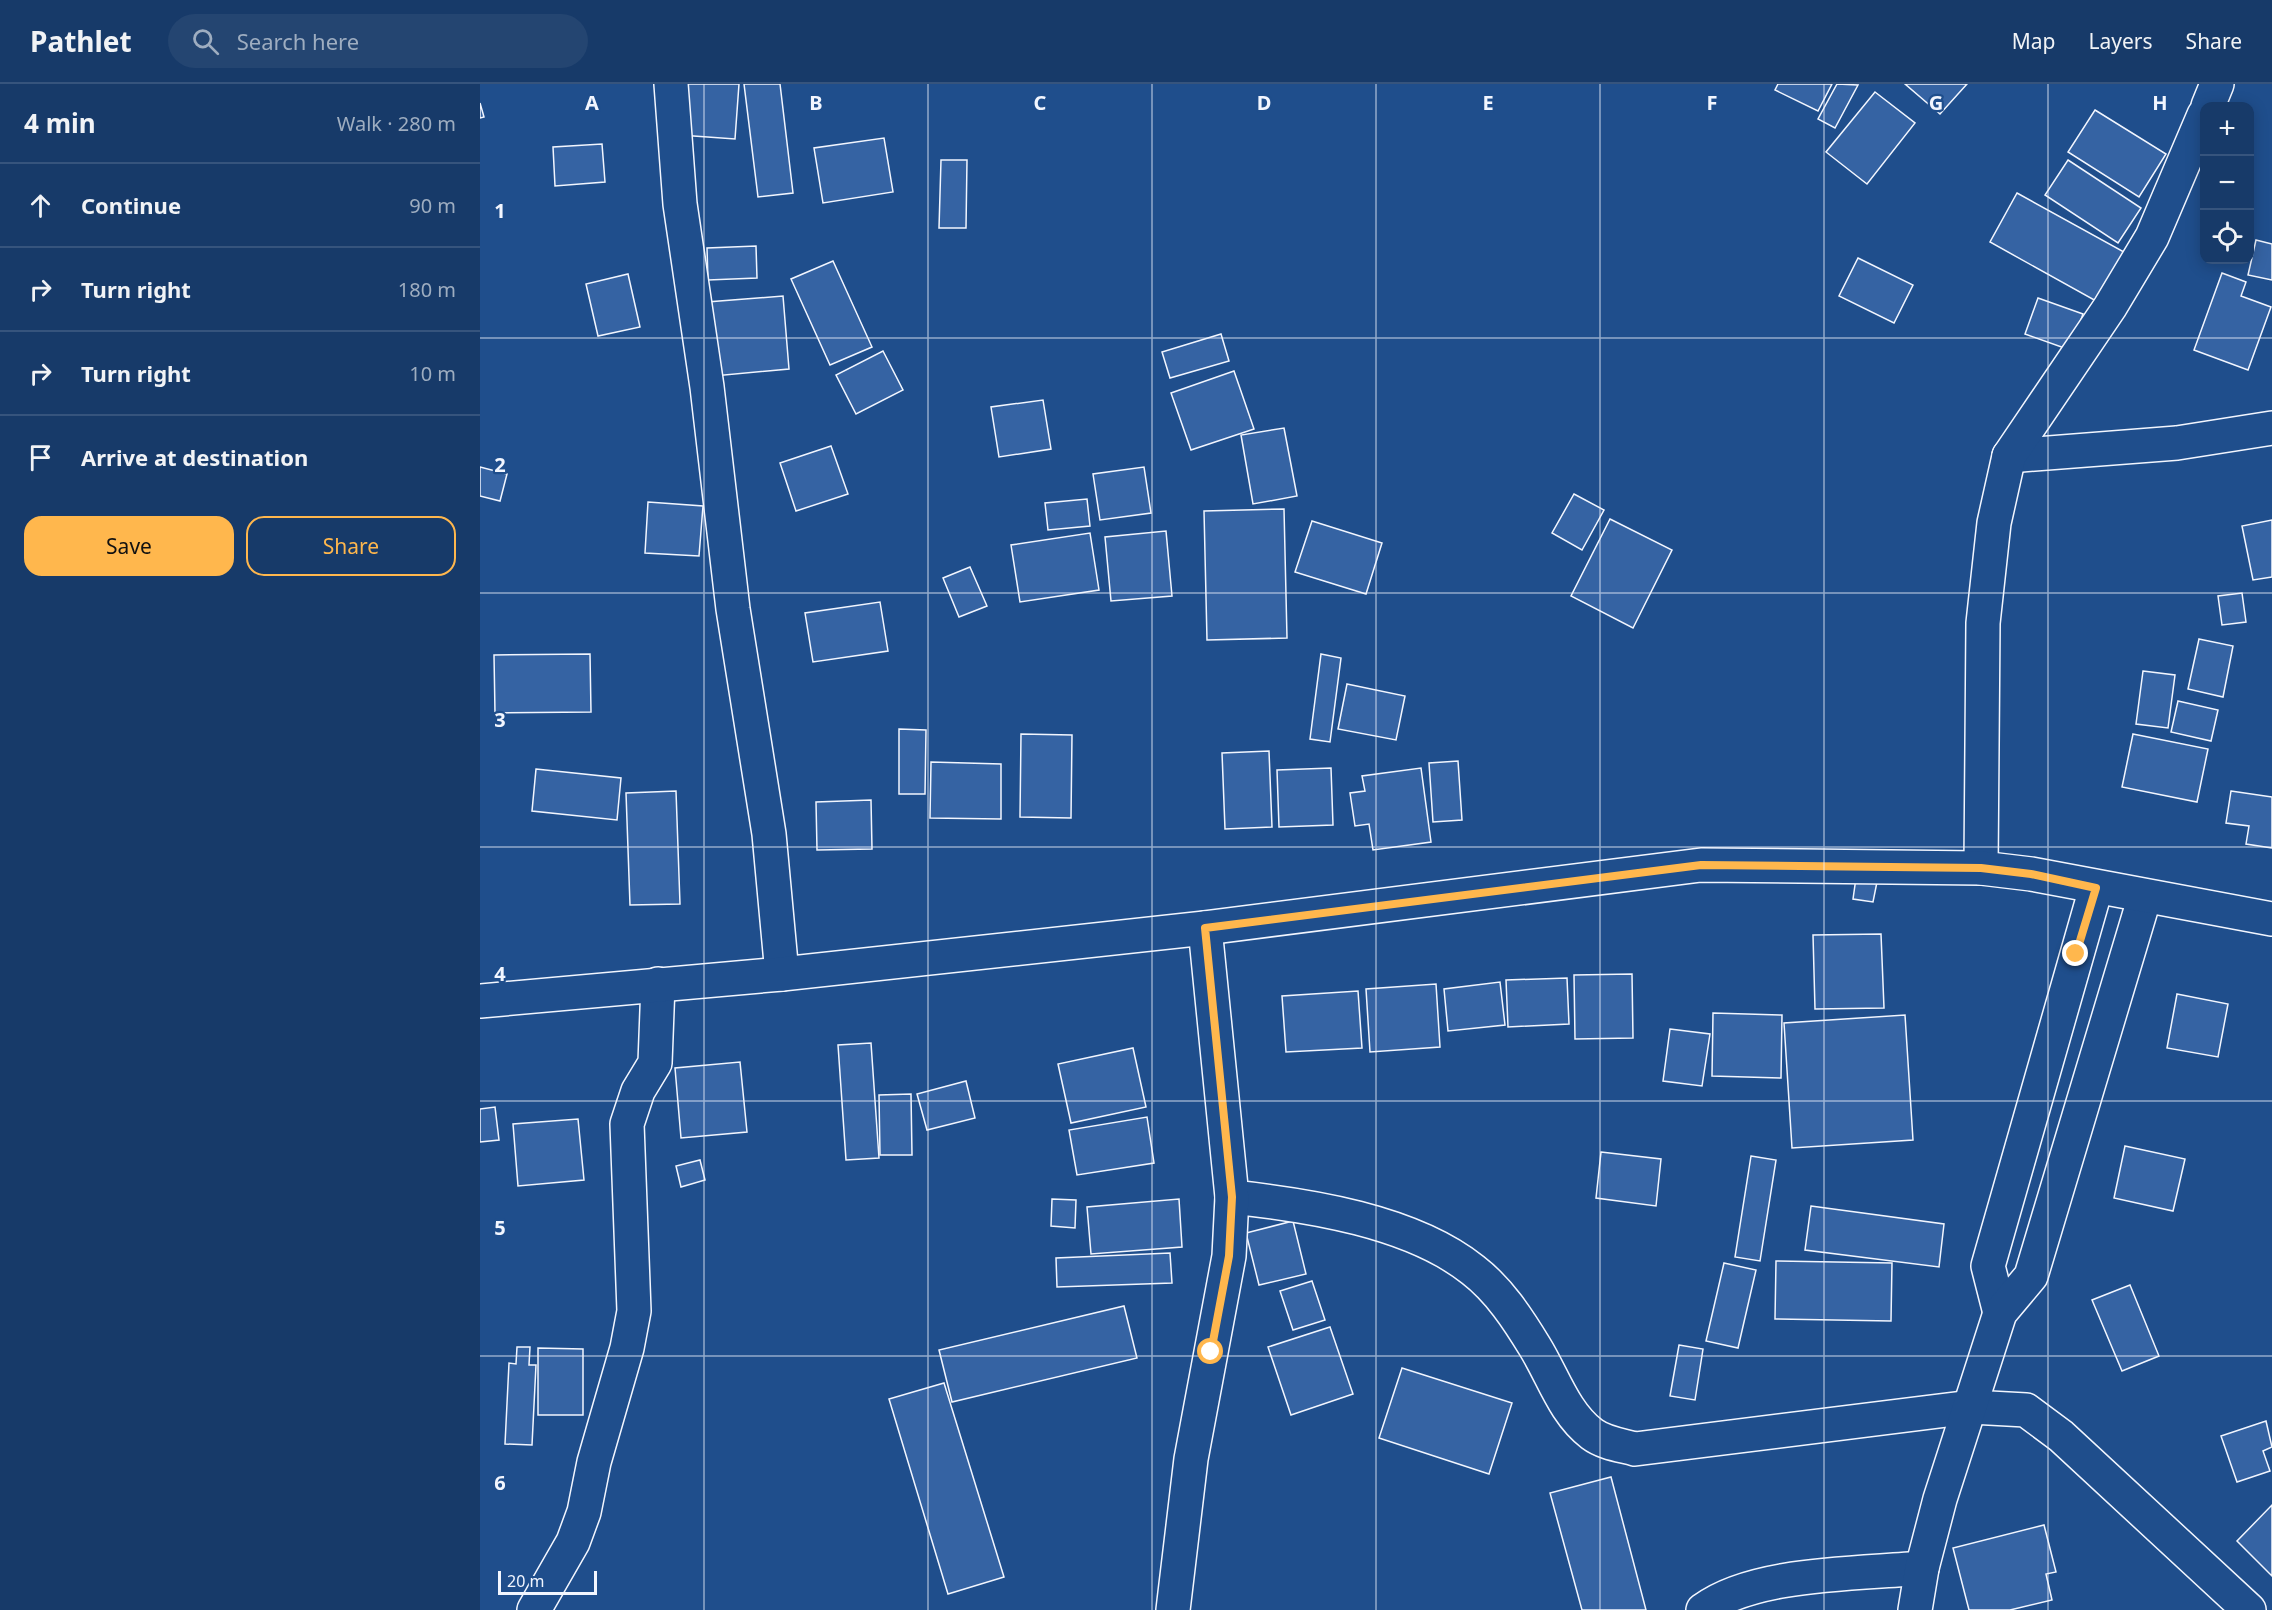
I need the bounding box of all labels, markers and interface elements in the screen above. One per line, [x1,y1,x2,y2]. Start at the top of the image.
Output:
search box [168,14,588,68]
text: Pathlet [30,22,132,60]
icon: search [189,25,222,58]
text: Search here [237,26,359,56]
text: Map [2012,27,2056,55]
text: Layers [2089,27,2153,55]
text: Share [2186,27,2242,55]
text: A [585,89,599,116]
text: B [809,89,823,116]
text: C [1034,89,1047,116]
text: D [1257,89,1271,116]
text: E [1482,89,1494,116]
text: F [1707,89,1717,116]
text: G [1929,89,1943,116]
text: H [2152,89,2168,116]
map controls [2200,102,2254,264]
button: + [2200,102,2254,156]
text: 4 min [24,105,96,141]
text: Walk · 280 m [337,110,456,137]
button: − [2200,156,2254,210]
icon: ahead [24,189,57,222]
text: Continue [81,190,181,220]
text: 90 m [409,192,456,219]
text: 1 [494,197,506,224]
button: locate [2200,210,2254,264]
icon: right [24,273,57,306]
text: Turn right [81,274,191,304]
text: 180 m [398,276,456,303]
icon: right [24,357,57,390]
text: Turn right [81,358,191,388]
text: 10 m [409,360,456,387]
icon: arrive [24,441,57,474]
text: Arrive at destination [81,442,308,472]
text: 2 [494,451,506,478]
button: Save [24,516,234,576]
button: Share [246,516,456,576]
text: 3 [494,706,506,733]
route end [2062,940,2088,966]
text: 4 [494,960,506,987]
text: 5 [494,1214,506,1241]
route start [1197,1338,1223,1364]
text: 6 [494,1469,506,1496]
scale bar [498,1568,597,1596]
text: 20 m [507,1570,544,1592]

